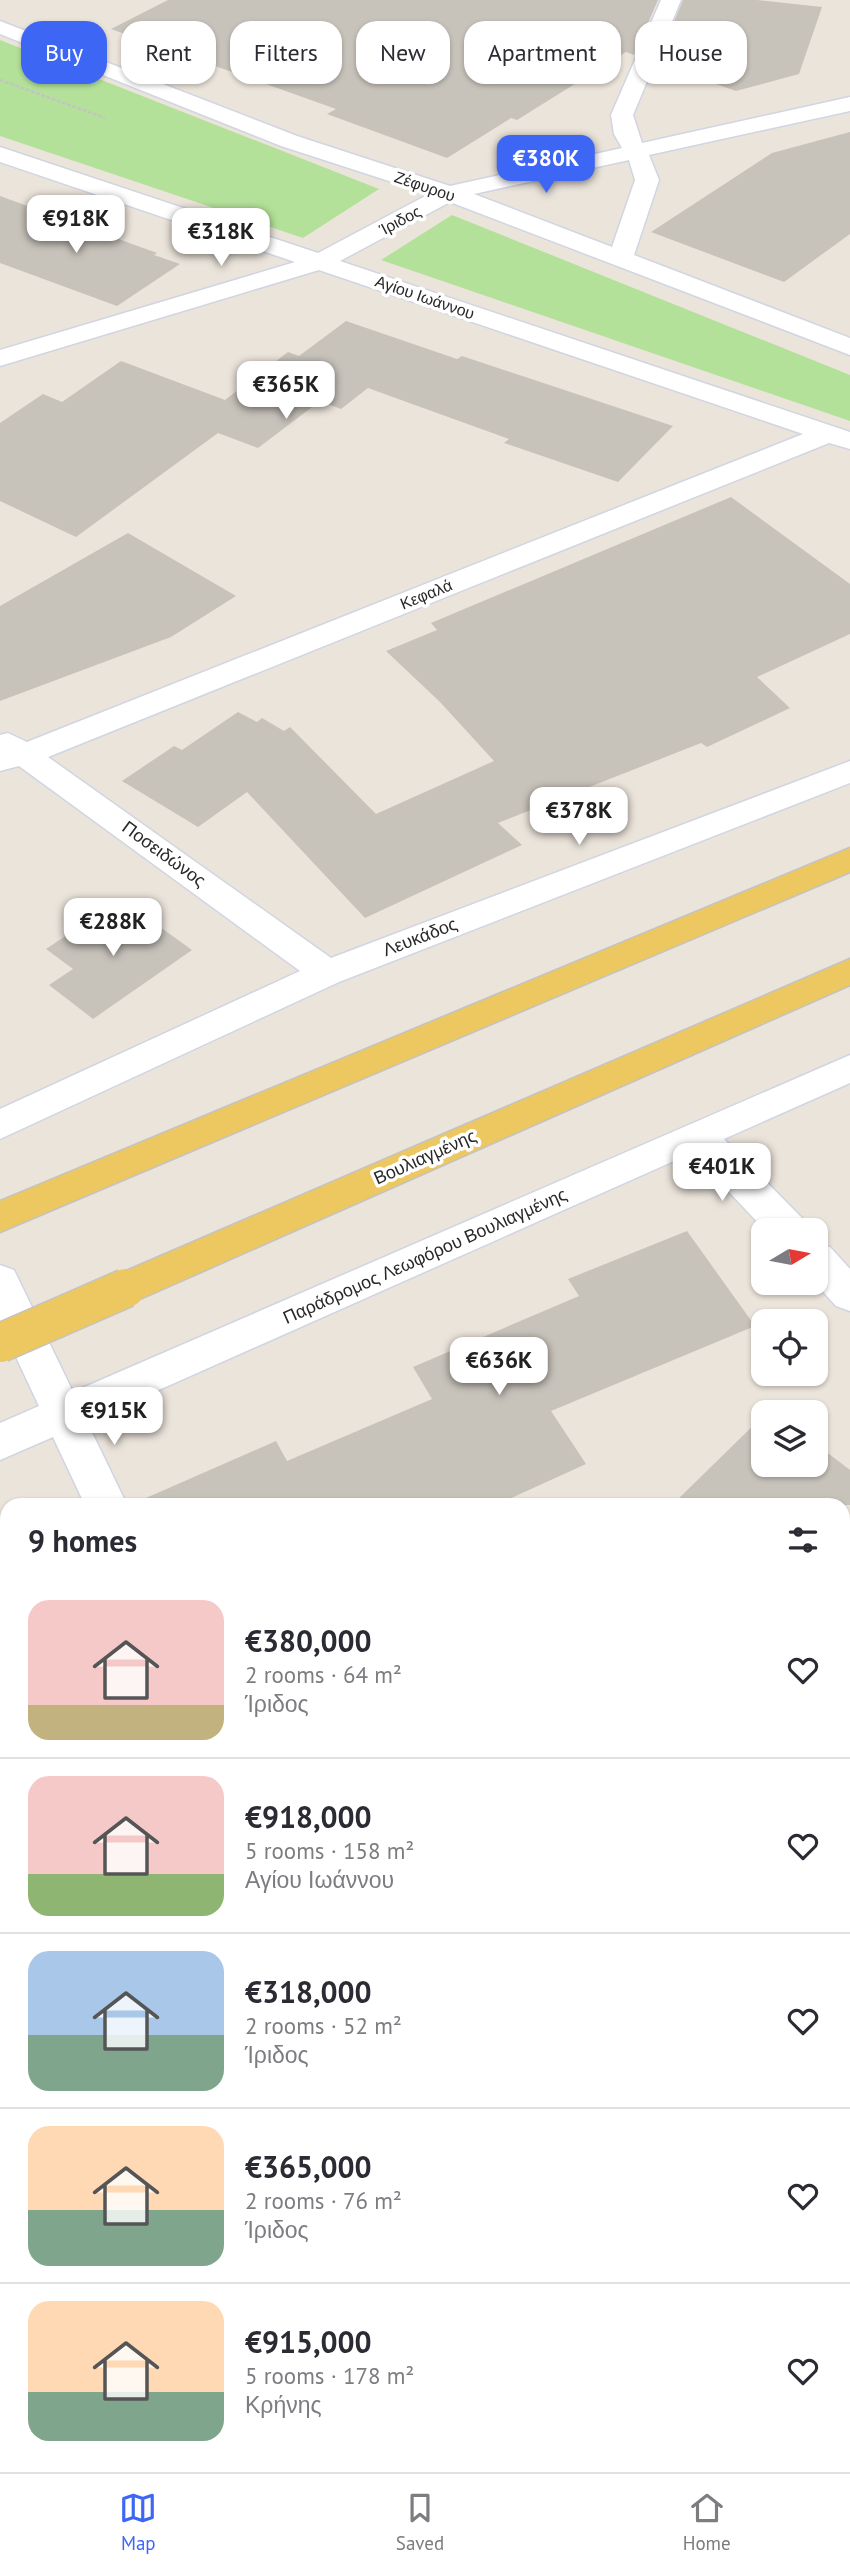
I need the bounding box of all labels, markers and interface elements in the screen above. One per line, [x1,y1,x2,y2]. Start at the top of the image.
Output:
chip: Buy [21,21,107,84]
chip: Rent [121,21,216,84]
chip: Filters [230,21,342,84]
chip: New [356,21,450,84]
chip: Apartment [464,21,621,84]
chip: House [635,21,747,84]
pin: €380K [497,136,595,195]
text: €380K [513,143,579,172]
street label: Ζέφυρου [392,166,458,206]
pin: €918K [27,196,125,255]
street label: Ίριδος [375,201,425,240]
text: €918K [43,203,109,232]
pin: €318K [172,208,270,268]
text: €318K [188,216,254,245]
street label: Αγίου Ιωάννου [373,271,477,323]
pin: €365K [237,362,335,421]
text: €365K [253,369,319,398]
street label: Κεφαλά [397,575,455,613]
pin: €378K [530,788,628,847]
text: €378K [546,795,612,824]
street label: Ποσειδώνος [118,816,211,892]
pin: €288K [64,898,162,958]
text: €288K [80,906,146,935]
street label: Λευκάδος [379,912,461,961]
street label: Βουλιαγμένης [370,1124,480,1189]
pin: €401K [673,1144,771,1203]
text: €401K [689,1151,755,1180]
street label: Παράδρομος Λεωφόρου Βουλιαγμένης [279,1182,571,1329]
north arrow [751,1218,828,1295]
map controls [751,1218,828,1477]
button: locate [751,1309,828,1386]
pin: €636K [450,1338,548,1397]
text: €636K [466,1345,532,1374]
pin: €915K [65,1388,163,1447]
text: €915K [81,1395,147,1424]
button: layers [751,1400,828,1477]
text: 9 homes [28,1521,137,1560]
icon: filters [784,1521,822,1559]
text: €380,000 [245,1621,372,1660]
icon: home [84,1628,168,1712]
icon: heart [784,1651,822,1689]
text: 2 rooms · 64 m² [245,1660,402,1689]
text: Ίριδος [245,1689,309,1718]
text: €918,000 [245,1797,372,1836]
icon: home [84,1804,168,1888]
icon: heart [784,1827,822,1865]
text: 5 rooms · 158 m² [245,1836,414,1865]
text: Αγίου Ιωάννου [245,1865,394,1894]
text: €318,000 [245,1972,372,2011]
icon: home [84,1979,168,2063]
icon: heart [784,2002,822,2040]
text: 2 rooms · 52 m² [245,2011,402,2040]
text: Ίριδος [245,2040,309,2069]
text: €365,000 [245,2147,372,2186]
icon: home [84,2154,168,2238]
icon: heart [784,2177,822,2215]
text: 2 rooms · 76 m² [245,2186,402,2215]
text: Ίριδος [245,2215,309,2244]
text: €915,000 [245,2322,372,2361]
icon: home [84,2329,168,2413]
icon: heart [784,2352,822,2390]
text: 5 rooms · 178 m² [245,2361,414,2390]
text: Κρήνης [245,2390,322,2419]
tab: Map [119,2489,157,2555]
tab: Saved [396,2489,444,2555]
tab: Home [683,2489,731,2555]

